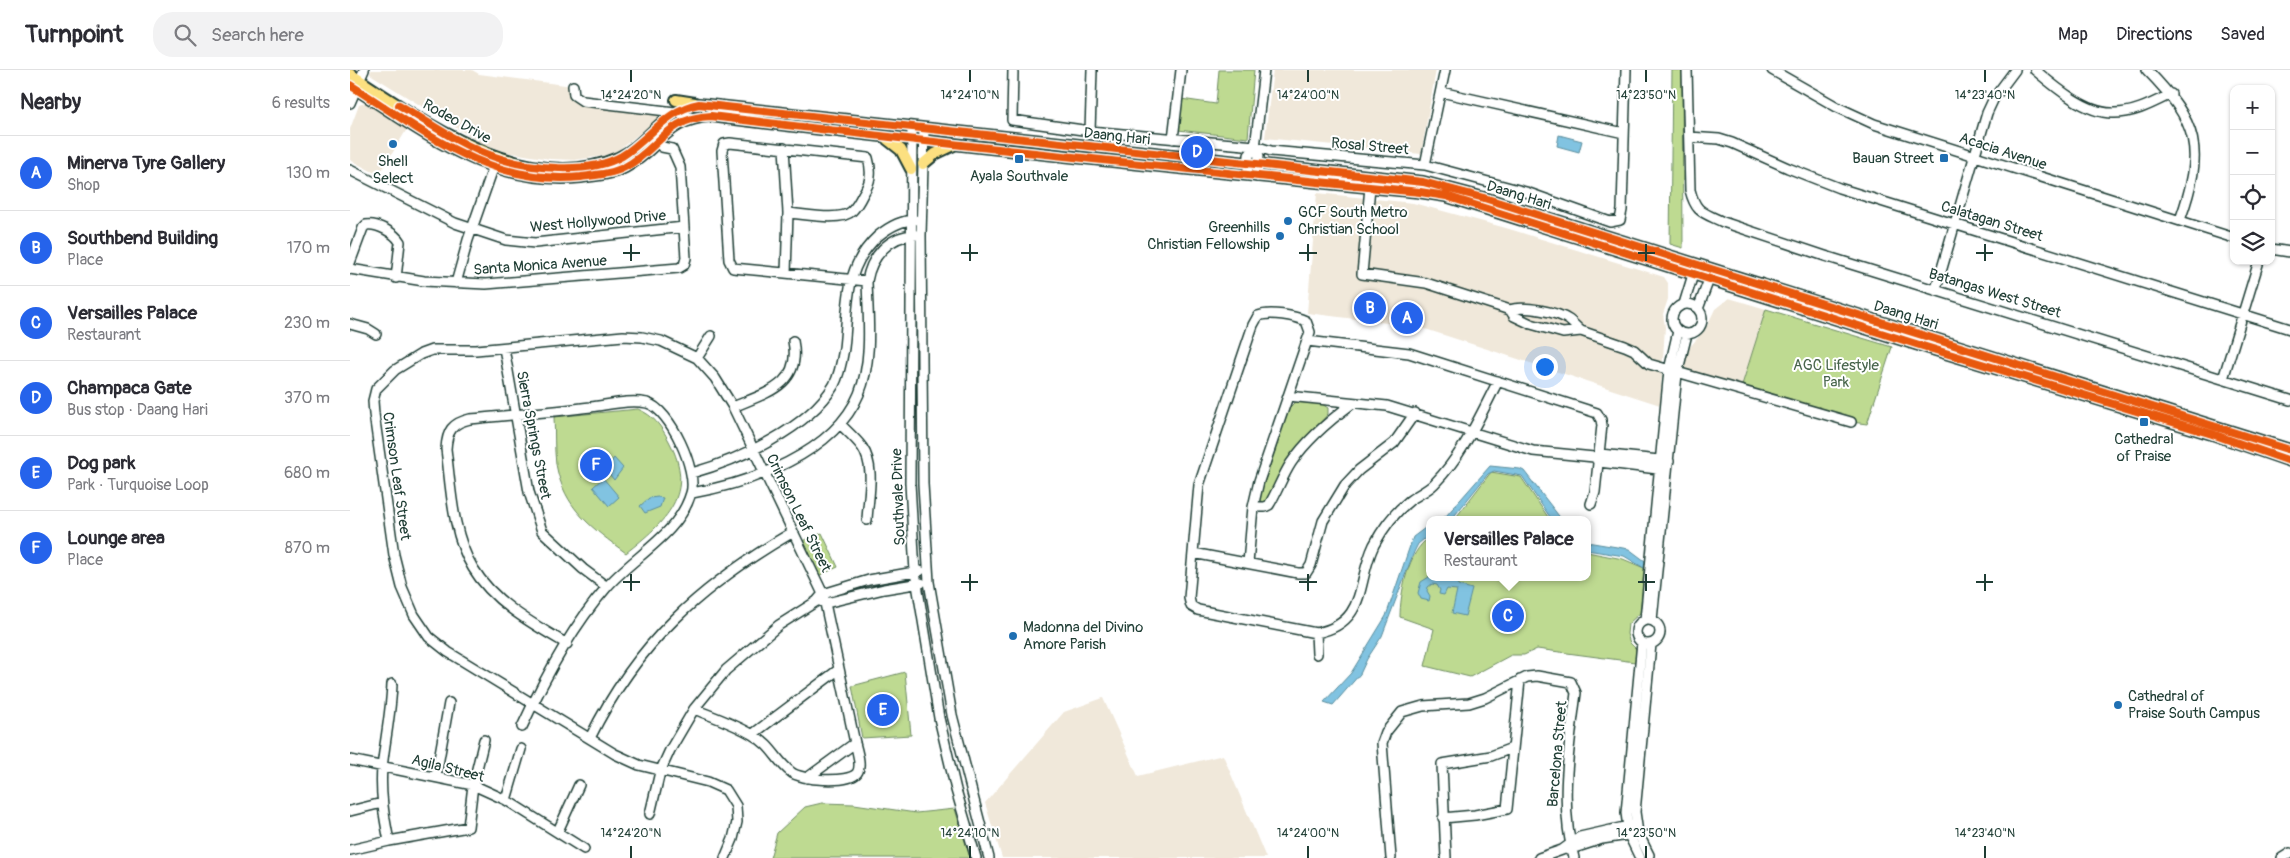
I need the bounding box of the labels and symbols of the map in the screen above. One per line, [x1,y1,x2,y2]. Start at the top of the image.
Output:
text: 14°24'20"N [601,88,661,103]
text: 14°24'10"N [941,88,999,103]
text: 14°24'00"N [1277,88,1339,103]
text: 14°23'50"N [1616,88,1676,103]
text: 14°23'40"N [1955,88,2015,103]
street label: Rodeo Drive [419,95,495,148]
street label: Daang Hari [1083,124,1151,149]
street label: Acacia Avenue [1957,128,2050,175]
pin: D [1181,133,1213,171]
street label: Rosal Street [1330,134,1411,159]
marker: Shell Select [387,138,399,150]
place label: Bauan Street [1852,149,1935,168]
place label: Shell Select [373,152,414,188]
marker: Bauan Street [1938,152,1950,164]
marker: Ayala Southvale [1013,153,1025,165]
place label: Ayala Southvale [970,167,1069,186]
street label: Daang Hari [1484,177,1554,214]
street label: Calatagan Street [1938,197,2046,246]
place label: GCF South Metro Christian School [1298,203,1408,239]
street label: West Hollywood Drive [529,206,667,237]
marker: GCF South Metro Christian School [1282,215,1294,227]
place label: Greenhills Christian Fellowship [1147,218,1270,254]
marker: Greenhills Christian Fellowship [1274,230,1286,242]
street label: Santa Monica Avenue [473,251,608,280]
street label: Batangas West Street [1926,264,2064,323]
pin: B [1354,289,1386,327]
street label: Daang Hari [1871,297,1941,334]
pin: A [1391,299,1423,337]
your location [1532,354,1558,380]
park label: AGC Lifestyle Park [1793,356,1880,392]
street label: Sierra Springs Street [512,369,555,502]
street label: Crimson Leaf Street [378,411,415,542]
marker: Cathedral of Praise [2138,416,2150,428]
place label: Cathedral of Praise [2114,430,2174,466]
pin: F [580,446,612,484]
street label: Southvale Drive [887,447,910,546]
street label: Crimson Leaf Street [762,451,836,576]
pin: C [1492,597,1524,635]
place label: Madonna del Divino Amore Parish [1023,618,1143,654]
marker: Madonna del Divino Amore Parish [1007,630,1019,642]
place label: Cathedral of Praise South Campus [2128,687,2260,723]
pin: E [867,691,899,729]
street label: Barcelona Street [1543,699,1572,808]
marker: Cathedral of Praise South Campus [2112,699,2124,711]
street label: Agila Street [409,750,487,787]
text: 14°24'20"N [601,826,661,841]
text: 14°24'10"N [941,826,999,841]
text: 14°24'00"N [1277,826,1339,841]
text: 14°23'50"N [1616,826,1676,841]
text: 14°23'40"N [1955,826,2015,841]

